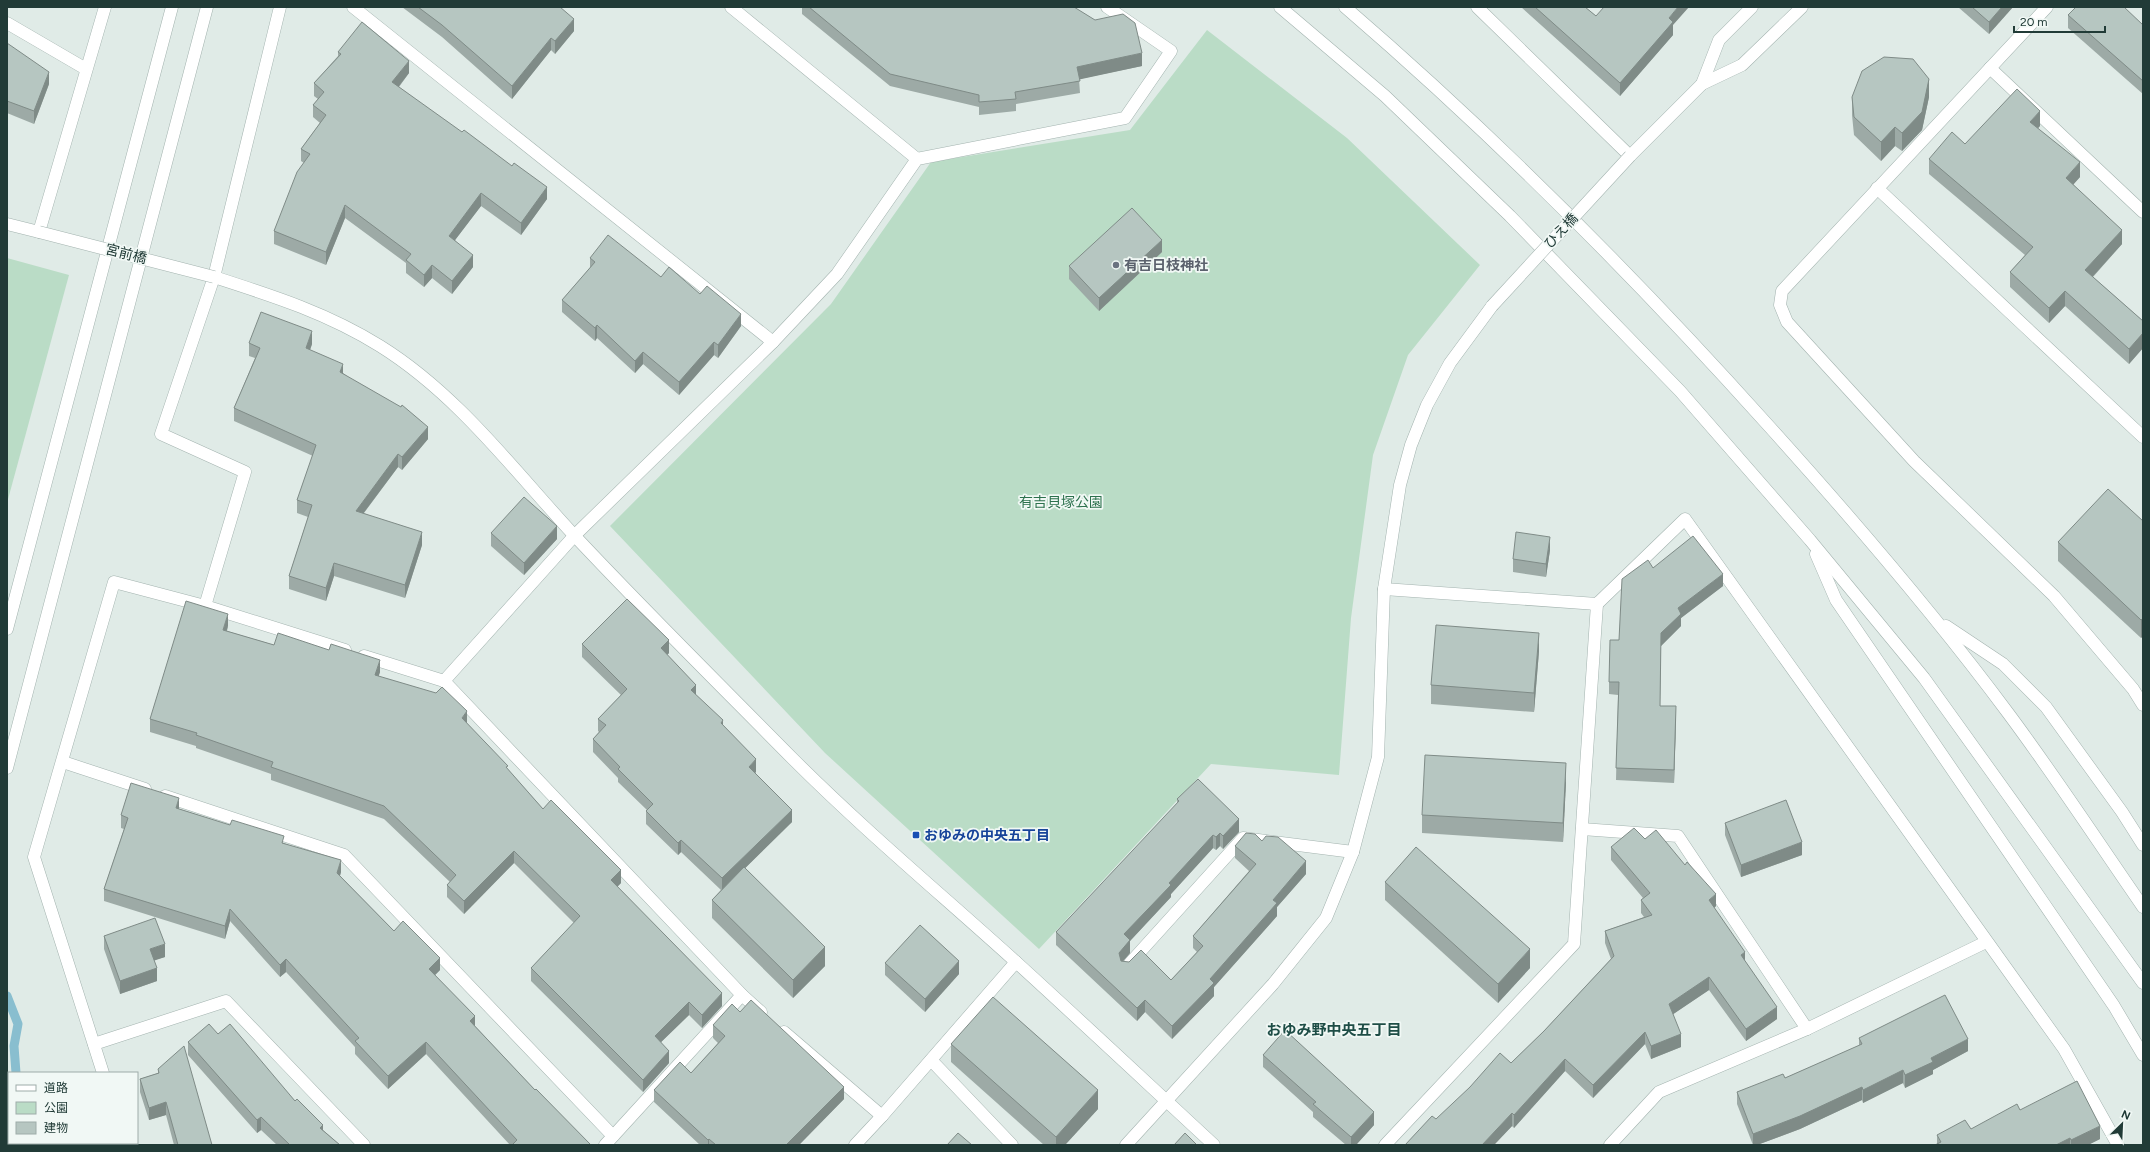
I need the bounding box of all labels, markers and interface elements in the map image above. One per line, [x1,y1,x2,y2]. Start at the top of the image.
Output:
scale bar [2014,8,2105,34]
text: 20 m [2020,15,2048,29]
street label: ひえ橋 [1540,210,1582,252]
street label: 宮前橋 [104,241,148,267]
place label: 有吉日枝神社 [1124,257,1208,274]
marker: 有吉日枝神社 [1111,260,1121,270]
park label: 有吉貝塚公園 [1019,494,1103,511]
place label: おゆみの中央五丁目 [924,827,1050,844]
marker: おゆみの中央五丁目 [911,830,921,840]
district label: おゆみ野中央五丁目 [1266,1021,1402,1039]
legend [8,1072,138,1144]
text: 道路 [44,1081,68,1095]
text: 公園 [44,1101,68,1115]
north arrow [2102,1104,2142,1144]
text: N [2119,1108,2132,1123]
text: 建物 [44,1121,68,1135]

